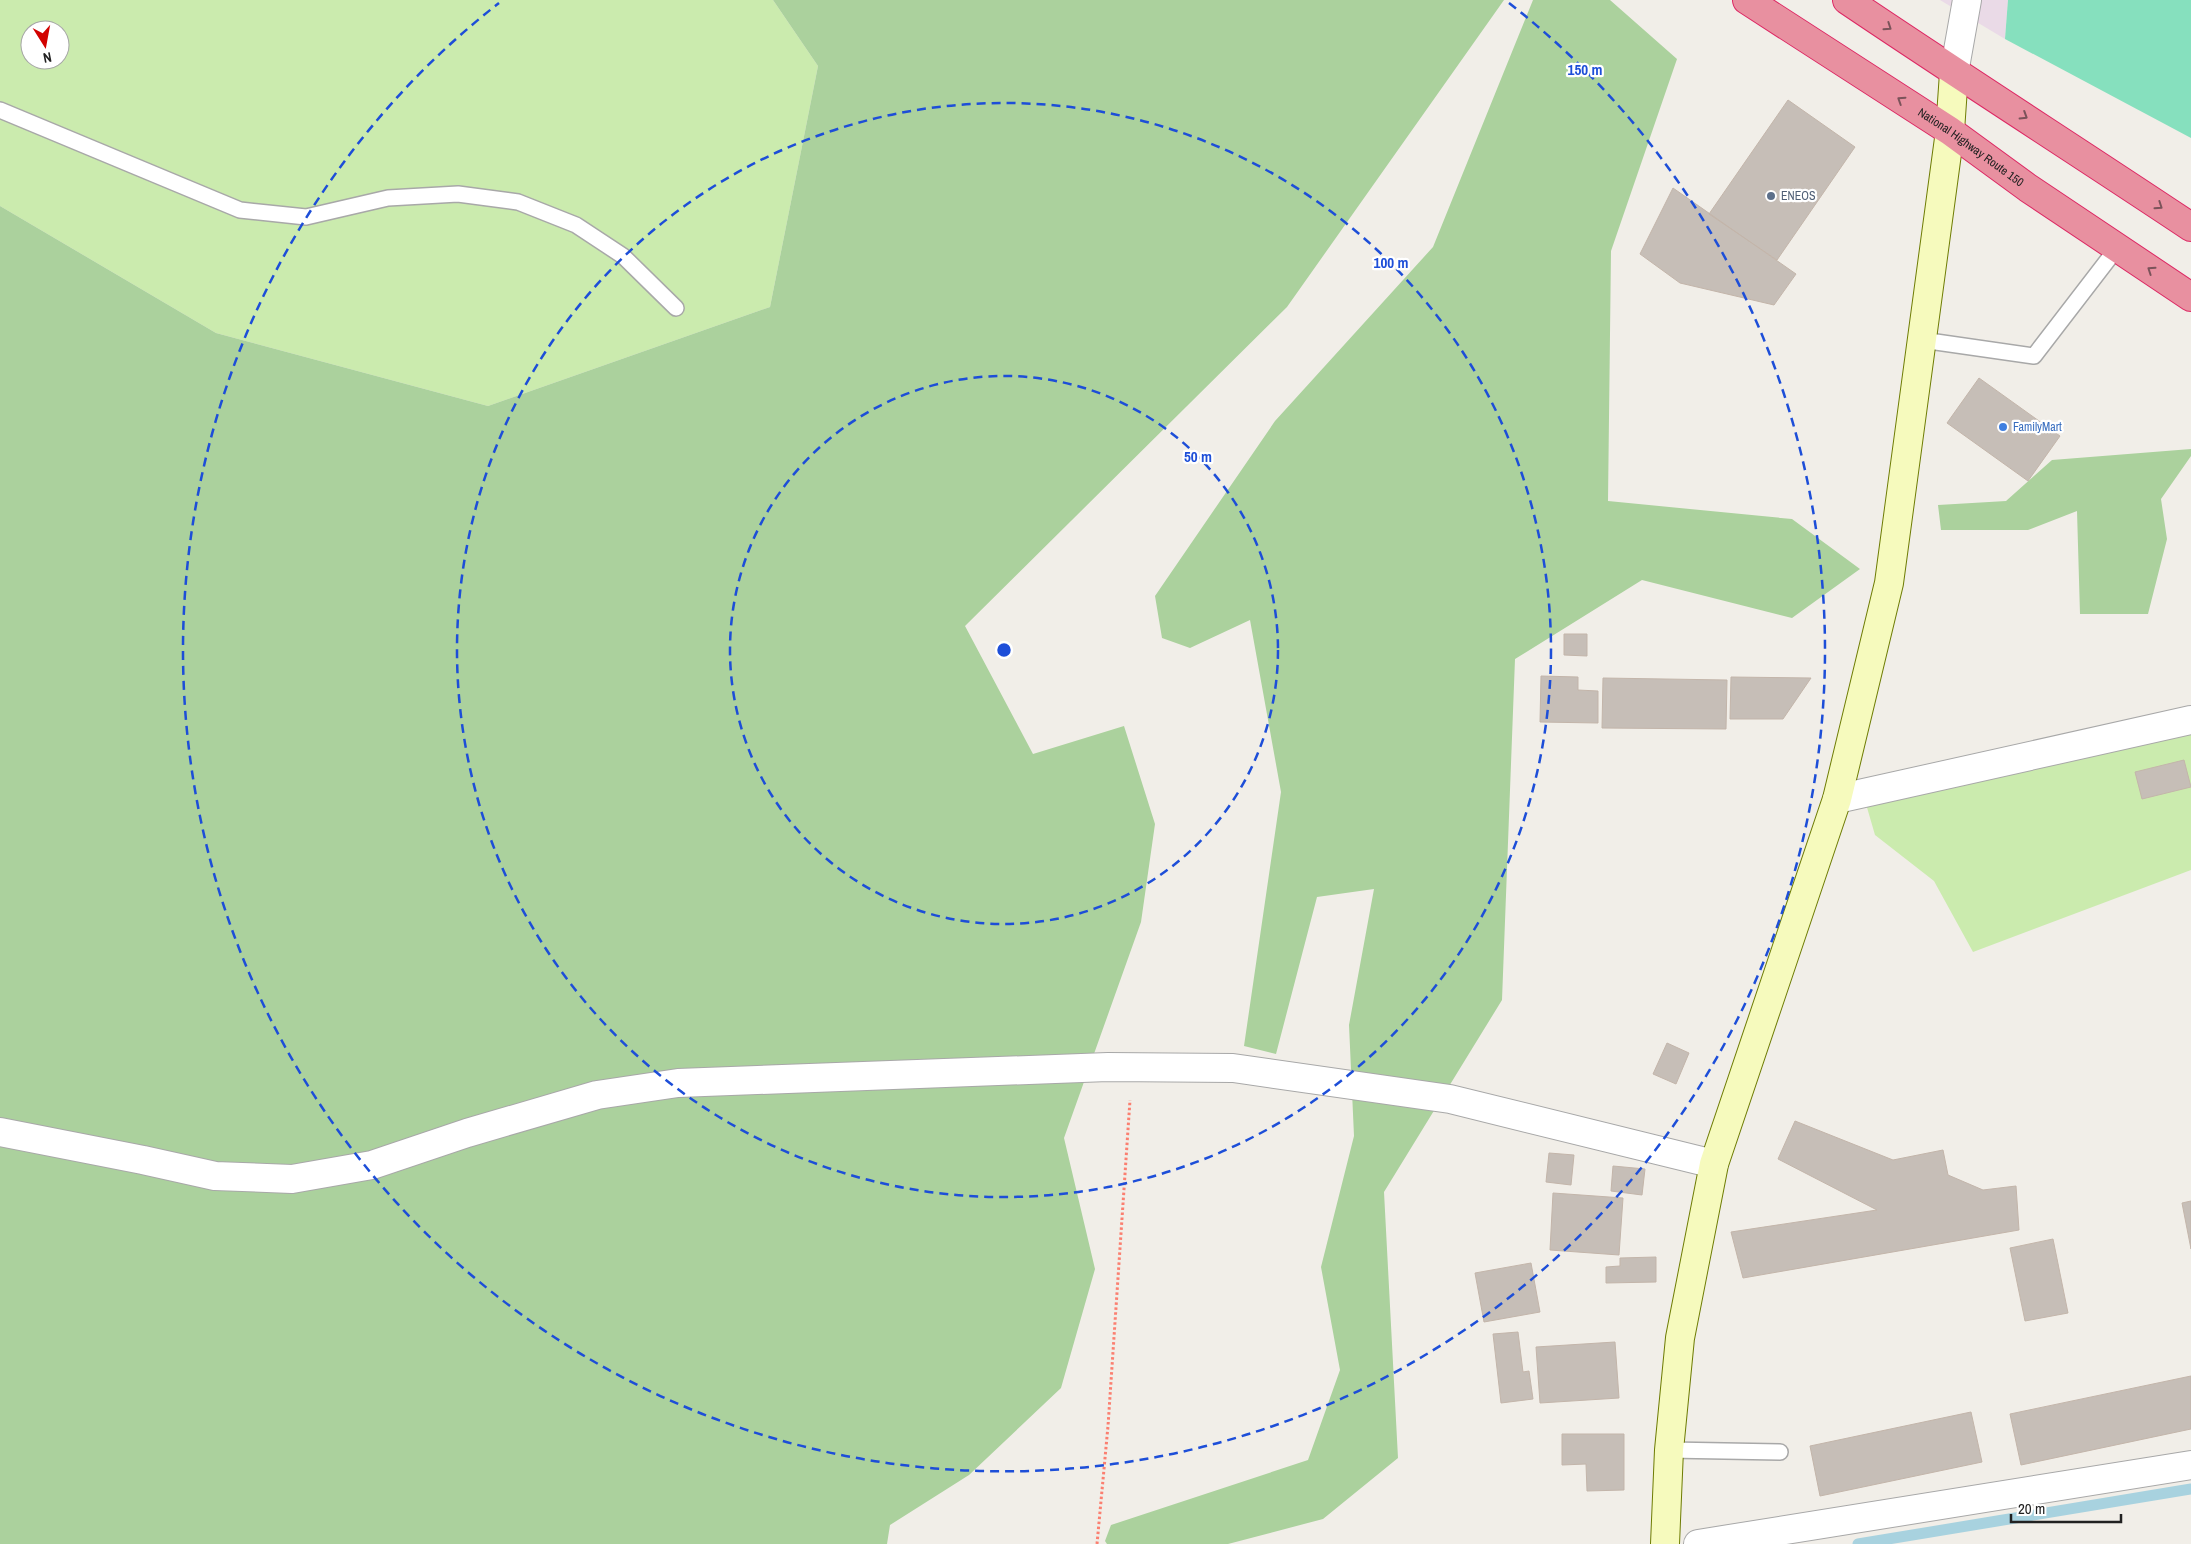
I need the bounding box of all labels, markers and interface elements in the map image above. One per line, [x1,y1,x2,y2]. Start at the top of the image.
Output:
north arrow [20,20,70,70]
one-way arrow [1882,21,1891,31]
text: N [42,48,53,67]
text: 150 m [1568,59,1602,80]
one-way arrow [1897,96,1906,106]
street label: National Highway Route 150 [1915,104,2027,190]
one-way arrow [2018,110,2027,120]
place label: ENEOS [1781,188,1816,204]
marker: ENEOS [1765,190,1777,202]
one-way arrow [2154,199,2163,209]
text: 100 m [1374,252,1408,273]
one-way arrow [2147,267,2156,276]
place label: FamilyMart [2013,419,2062,435]
marker: FamilyMart [1997,421,2009,433]
text: 50 m [1184,446,1212,467]
centre of rings [995,641,1013,659]
scale bar [2011,1492,2121,1524]
text: 20 m [2018,1498,2045,1519]

